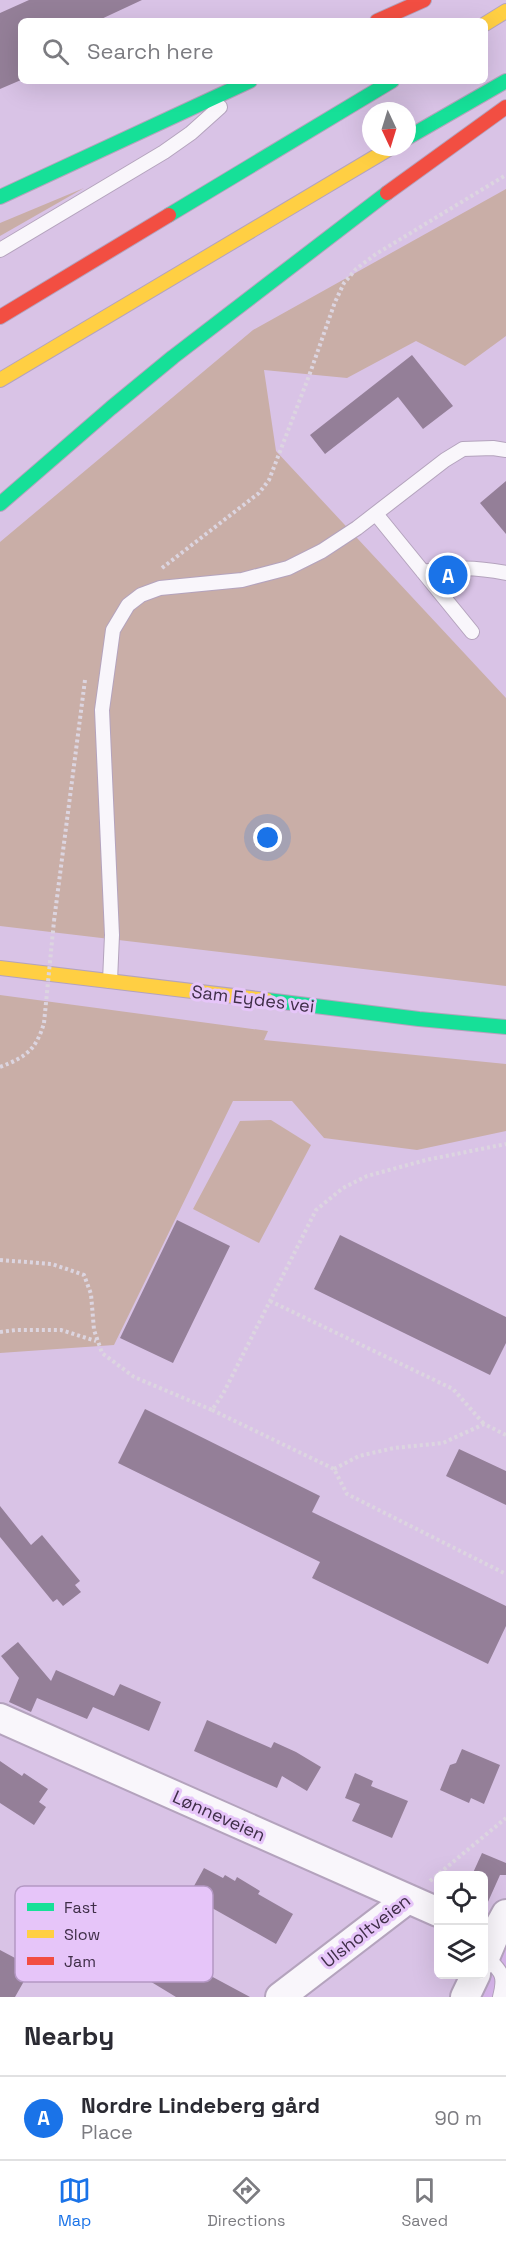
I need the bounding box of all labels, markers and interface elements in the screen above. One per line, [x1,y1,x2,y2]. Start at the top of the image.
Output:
search box [18,18,488,84]
icon: search [39,35,72,68]
text: Search here [87,37,214,65]
north arrow [362,102,416,156]
pin: A [428,552,468,598]
your location [253,823,282,852]
street label: Sam Eydes vei [190,980,316,1017]
street label: Lønneveien [169,1785,269,1846]
map controls [434,1871,488,1979]
button: locate [434,1871,488,1925]
legend [15,1886,213,1982]
street label: Ulsholtveien [317,1889,415,1973]
text: Fast [64,1897,97,1918]
text: Slow [64,1924,100,1945]
button: layers [434,1925,488,1979]
text: Jam [64,1951,96,1972]
text: Nearby [24,2019,114,2053]
text: Nordre Lindeberg gård [81,2091,320,2119]
text: A [37,2105,50,2131]
text: 90 m [435,2105,482,2131]
text: Place [81,2119,133,2145]
tab: Map [58,2174,91,2231]
tab: Directions [207,2174,286,2231]
tab: Saved [401,2174,448,2231]

